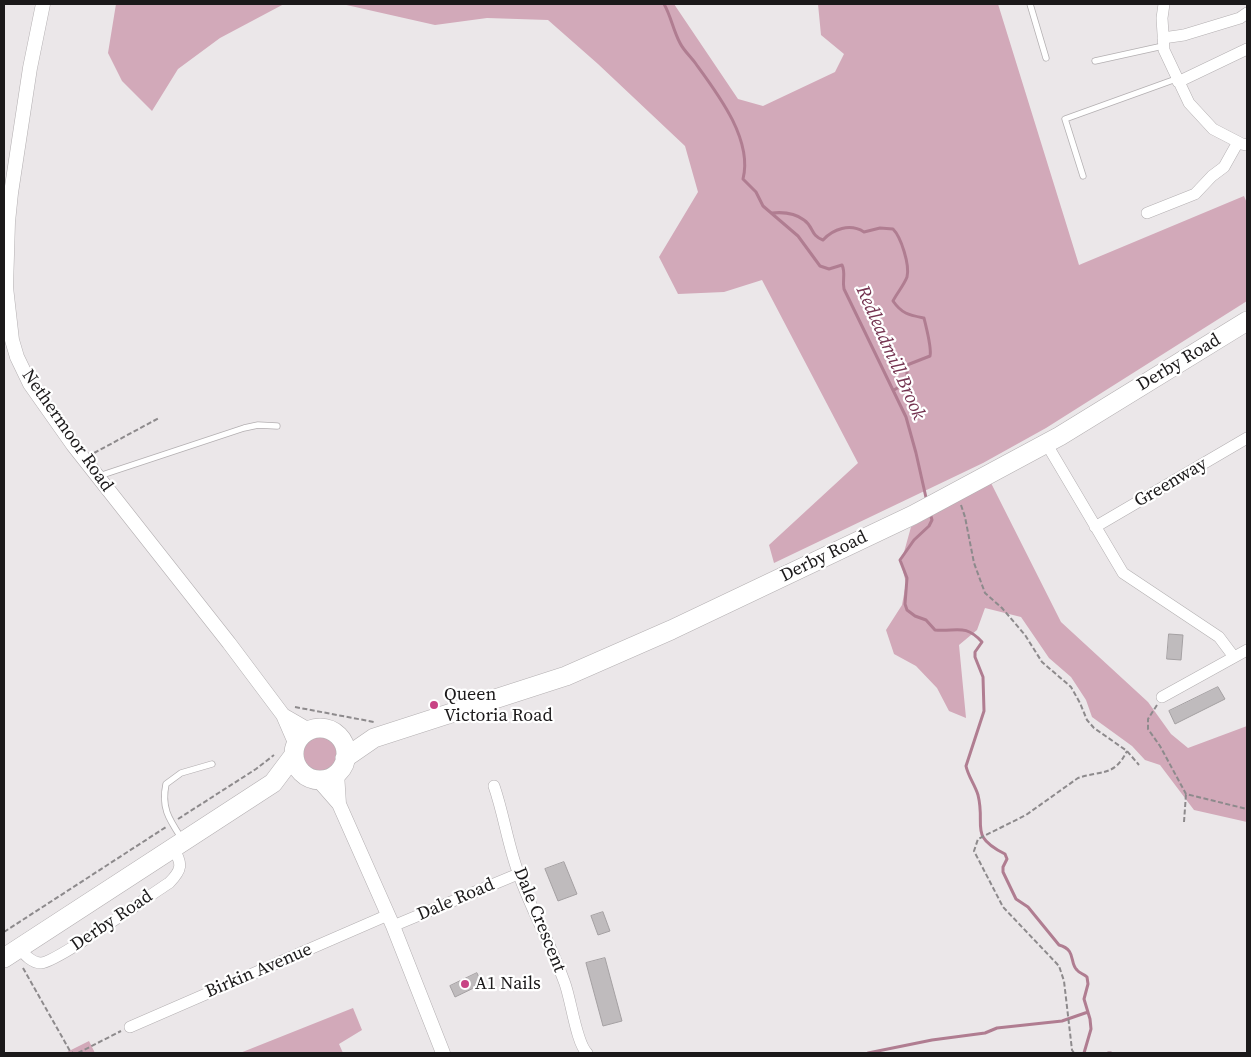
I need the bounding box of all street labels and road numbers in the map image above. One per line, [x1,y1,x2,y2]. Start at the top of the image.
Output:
street label: Derby Road [1133,330,1225,396]
street label: Nethermoor Road [17,366,117,496]
street label: Greenway [1131,454,1211,512]
street label: Derby Road [777,527,871,587]
street label: Dale Crescent [508,864,570,976]
street label: Dale Road [414,874,498,926]
street label: Derby Road [67,886,157,956]
street label: Birkin Avenue [203,939,315,1003]

